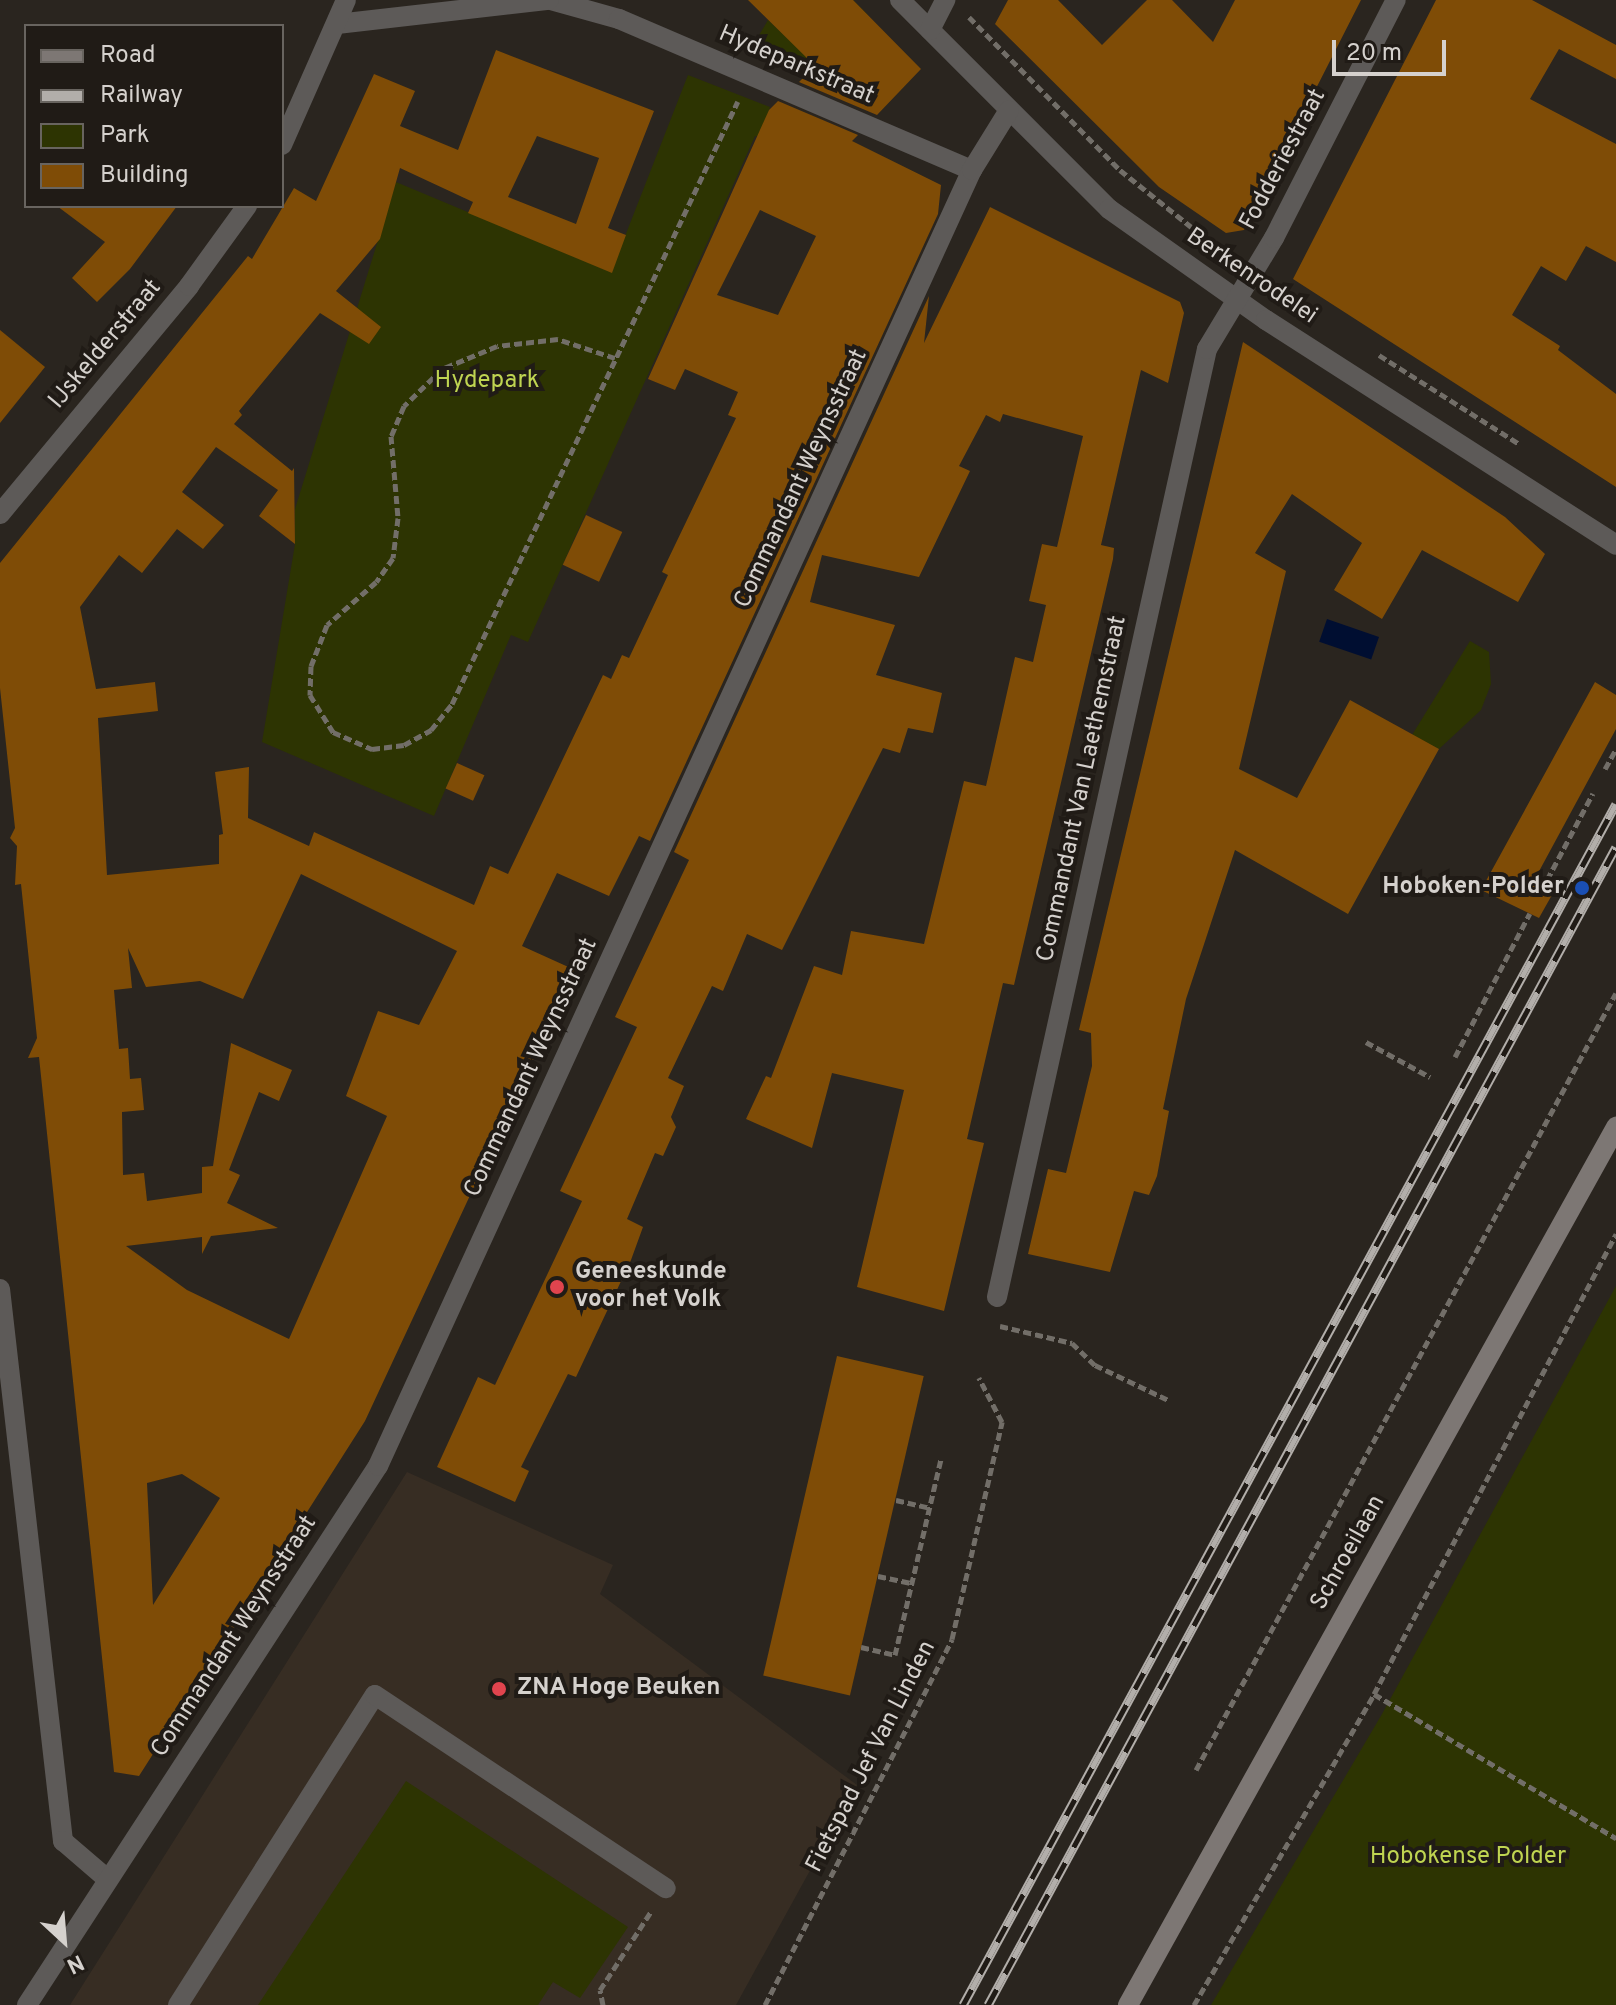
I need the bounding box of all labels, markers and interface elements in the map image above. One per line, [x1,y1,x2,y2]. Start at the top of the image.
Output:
street label: Hydeparkstraat [714,20,878,112]
legend [24,24,284,208]
scale bar [1336,24,1450,74]
text: 20 m [1346,39,1402,69]
text: Road [100,41,156,71]
text: Railway [100,81,183,111]
street label: Fodderiestraat [1235,85,1333,235]
text: Park [100,121,150,151]
text: Building [100,161,189,191]
street label: Berkenrodelei [1180,223,1322,331]
street label: IJskelderstraat [44,274,168,416]
street label: Commandant Weynsstraat [729,345,875,613]
park label: Hydepark [435,368,539,396]
street label: Commandant Van Laethemstraat [1032,613,1134,965]
place label: Hoboken-Polder [1382,874,1564,902]
marker: Hoboken-Polder [1571,877,1593,899]
street label: Commandant Weynsstraat [459,934,605,1202]
place label: Geneeskunde voor het Volk [575,1259,727,1315]
marker: Geneeskunde voor het Volk [546,1276,568,1298]
street label: Schroeilaan [1306,1491,1392,1615]
street label: Commandant Weynsstraat [146,1510,324,1764]
street label: Fietspad Jef Van Linden [801,1636,943,1878]
place label: ZNA Hoge Beuken [517,1675,721,1703]
marker: ZNA Hoge Beuken [488,1678,510,1700]
park label: Hobokense Polder [1370,1844,1566,1872]
north arrow [24,1901,104,1981]
text: N [62,1947,88,1979]

